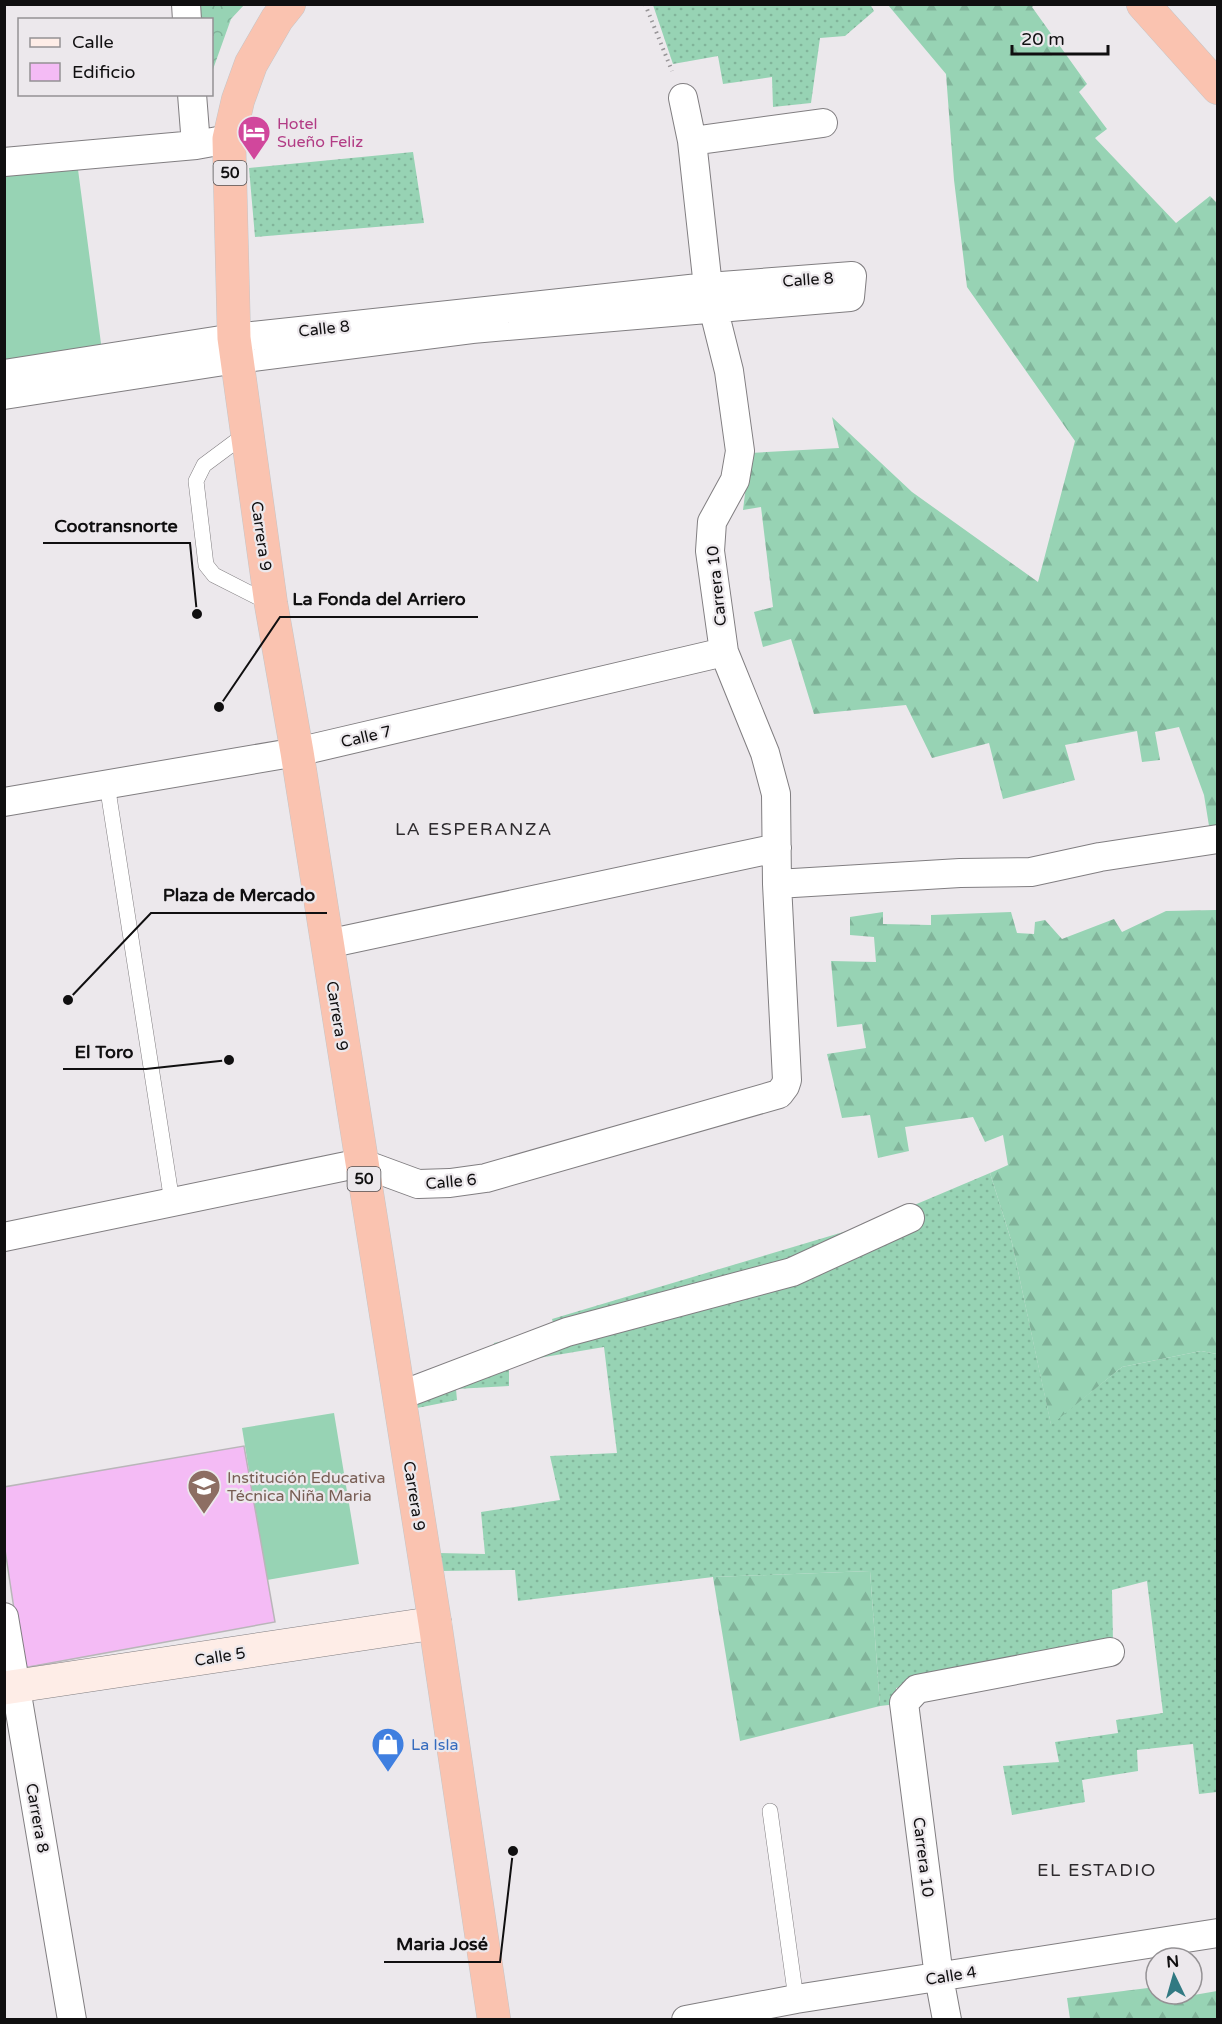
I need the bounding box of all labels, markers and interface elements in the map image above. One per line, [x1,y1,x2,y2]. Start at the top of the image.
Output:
legend [18,18,213,96]
scale bar [1012,18,1108,56]
text: 20 m [1021,28,1065,50]
text: Calle [72,31,114,53]
text: Edificio [72,61,136,83]
hotel icon: Hotel Sueño Feliz [236,114,272,161]
place label: Hotel Sueño Feliz [277,114,363,152]
road number: 50 [214,161,246,185]
street label: Calle 8 [782,268,834,292]
street label: Calle 8 [298,316,351,342]
street label: Carrera 9 [246,500,276,572]
callout: Cootransnorte [43,507,190,543]
text: Cootransnorte [54,515,178,537]
street label: Carrera 10 [703,545,731,627]
callout: La Fonda del Arriero [280,581,478,617]
text: La Fonda del Arriero [292,588,466,610]
street label: Calle 7 [339,721,393,752]
district label: LA ESPERANZA [395,818,553,840]
callout: Plaza de Mercado [151,877,327,913]
text: Plaza de Mercado [163,884,315,906]
street label: Carrera 9 [322,980,352,1053]
callout: El Toro [63,1033,146,1069]
text: El Toro [75,1041,134,1063]
road number: 50 [348,1167,380,1191]
street label: Calle 6 [425,1170,478,1194]
street label: Carrera 9 [399,1460,429,1533]
school or university icon: Institución Educativa Técnica Niña Maria [186,1468,222,1515]
place label: Institución Educativa Técnica Niña Maria [227,1468,385,1506]
street label: Calle 5 [193,1643,247,1671]
shop icon: La Isla [370,1726,406,1773]
place label: La Isla [411,1735,458,1755]
street label: Carrera 8 [21,1782,53,1855]
street label: Carrera 10 [908,1816,938,1898]
district label: EL ESTADIO [1037,1859,1157,1881]
callout: Maria José [384,1926,500,1962]
text: Maria José [396,1933,488,1955]
north arrow [1144,1946,1204,2006]
text: N [1166,1952,1180,1973]
street label: Calle 4 [924,1962,978,1990]

